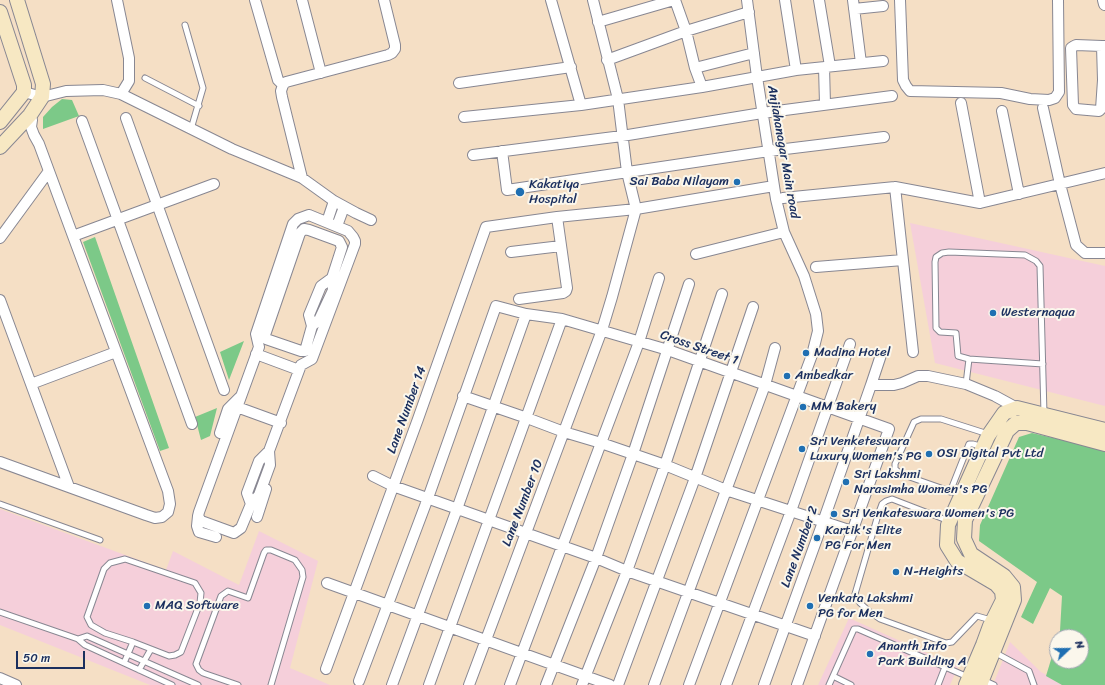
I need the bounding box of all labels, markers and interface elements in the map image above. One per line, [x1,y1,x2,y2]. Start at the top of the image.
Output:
street label: Anjiahanagar Main road [764,84,802,220]
place label: Sai Baba Nilayam [629,174,729,190]
place label: Kakatiya Hospital [529,177,579,208]
marker: Sai Baba Nilayam [732,177,742,187]
marker: Kakatiya Hospital [514,186,526,198]
place label: Westernaqua [1001,305,1075,321]
marker: Westernaqua [988,308,998,318]
street label: Cross Street 1 [658,327,740,369]
place label: Madina Hotel [814,345,890,361]
marker: Madina Hotel [801,348,811,358]
street label: Lane Number 14 [384,364,430,456]
place label: Ambedkar [795,368,853,384]
marker: Ambedkar [782,371,792,381]
place label: MM Bakery [811,399,876,415]
marker: MM Bakery [798,402,808,412]
place label: Sri Venketeswara Luxury Women's PG [810,434,922,465]
marker: Sri Venketeswara Luxury Women's PG [797,444,807,454]
place label: OSI Digital Pvt Ltd [937,446,1043,462]
marker: OSI Digital Pvt Ltd [924,449,934,459]
street label: Lane Number 10 [499,457,547,549]
place label: Sri Lakshmi Narasimha Women's PG [854,467,988,498]
marker: Sri Lakshmi Narasimha Women's PG [841,477,851,487]
street label: Lane Number 2 [778,504,822,590]
place label: Sri Venkateswara Women's PG [842,506,1014,522]
marker: Sri Venkateswara Women's PG [829,509,839,519]
place label: Kartik's Elite PG For Men [825,523,902,554]
marker: Kartik's Elite PG For Men [812,533,822,543]
place label: N-Heights [904,564,963,580]
marker: N-Heights [891,567,901,577]
place label: Venkata Lakshmi PG for Men [818,591,913,622]
place label: MAQ Software [155,598,239,614]
marker: MAQ Software [142,601,152,611]
marker: Venkata Lakshmi PG for Men [805,601,815,611]
north arrow [1049,629,1089,669]
text: N [1069,638,1090,652]
place label: Ananth Info Park Building A [878,639,966,670]
scale bar [18,643,87,669]
text: 50 m [23,647,50,669]
marker: Ananth Info Park Building A [865,649,875,659]

